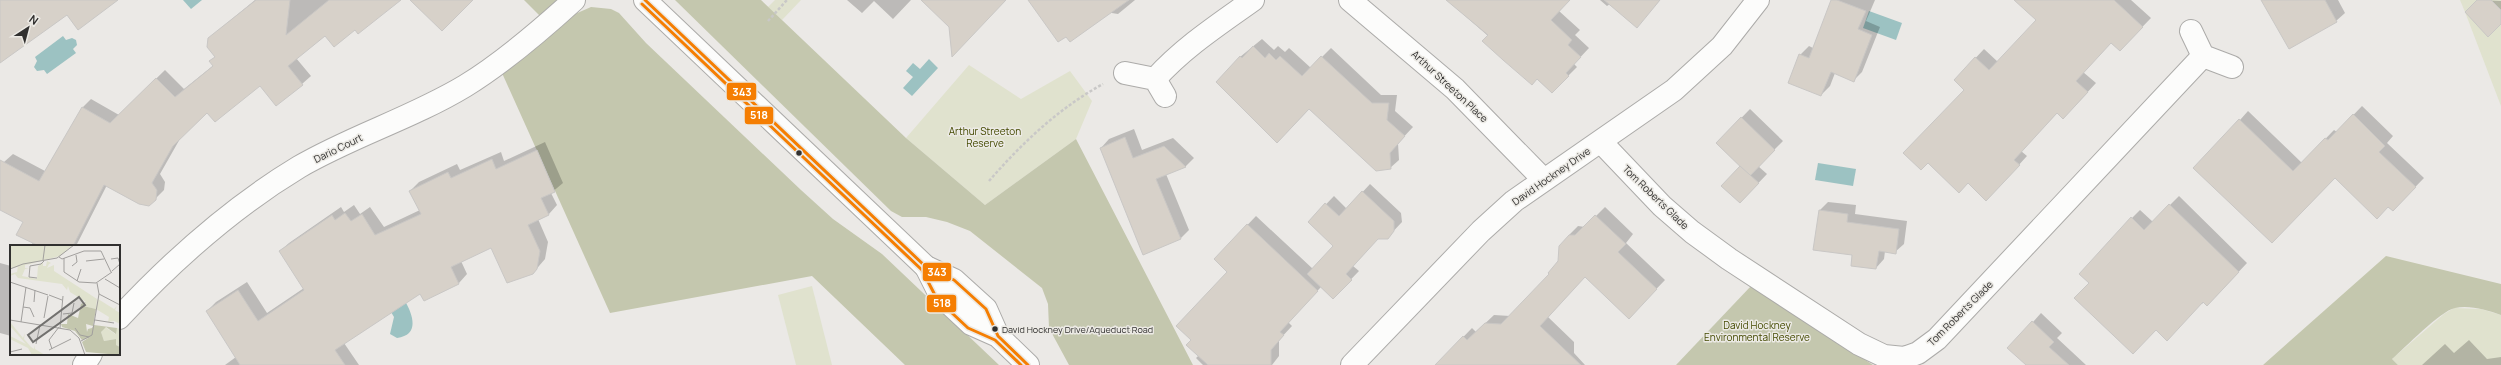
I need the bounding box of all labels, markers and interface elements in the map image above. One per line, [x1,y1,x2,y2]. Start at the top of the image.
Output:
north arrow [8,8,48,48]
text: N [27,11,42,28]
street label: Arthur Streeton Place [1409,47,1491,125]
line badge: 343 [726,82,757,101]
text: 343 [732,84,752,99]
line badge: 518 [744,106,774,125]
text: 518 [750,107,768,122]
park label: Arthur Streeton Reserve [949,124,1021,150]
street label: Dario Court [311,130,365,166]
street label: David Hockney Drive [1509,144,1593,208]
unlabelled marker [794,148,804,158]
street label: Tom Roberts Glade [1620,162,1692,232]
inset map [10,245,120,355]
line badge: 343 [922,262,952,282]
text: 343 [927,264,947,279]
street label: Tom Roberts Glade [1924,277,1996,349]
line badge: 518 [926,294,957,313]
text: 518 [933,295,951,310]
park label: David Hockney Environmental Reserve [1704,318,1810,344]
place label: David Hockney Drive/Aqueduct Road [1002,323,1153,336]
marker: David Hockney Drive/Aqueduct Road [990,324,1000,334]

